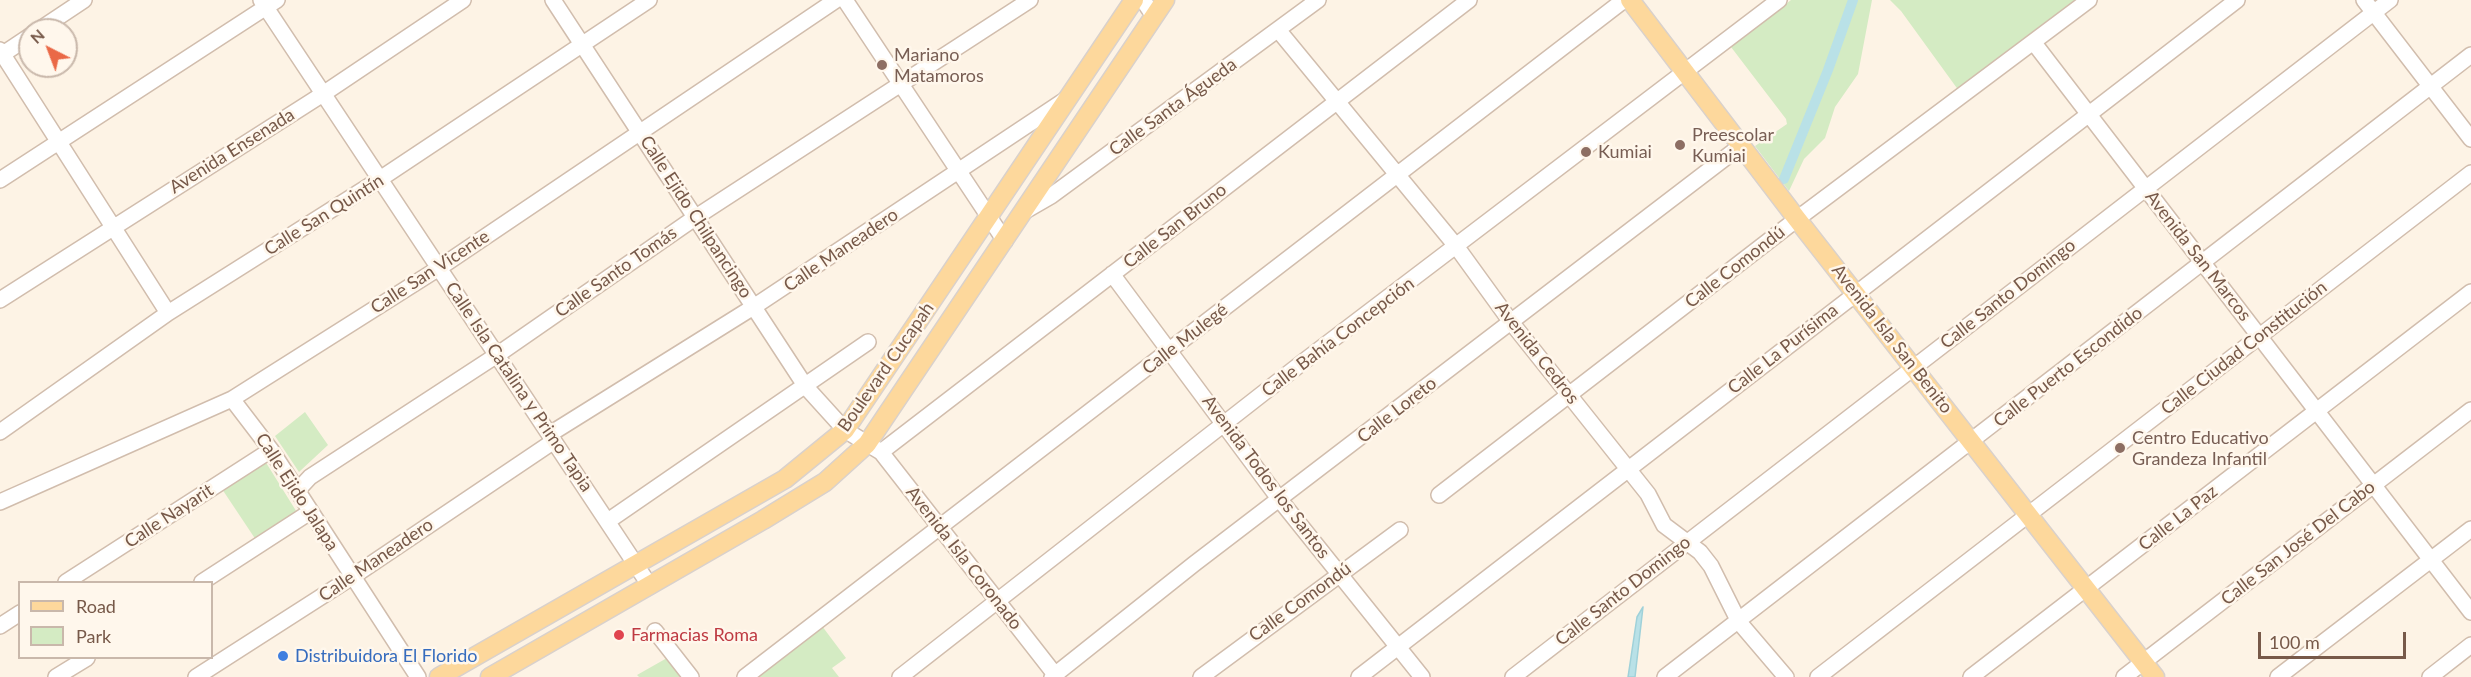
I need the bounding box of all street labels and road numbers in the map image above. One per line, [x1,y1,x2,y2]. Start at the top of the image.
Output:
street label: Calle Santa Águeda [1105,54,1241,160]
street label: Avenida Ensenada [165,104,299,198]
street label: Calle Ejido Chilpancingo [635,132,757,302]
street label: Calle San Quintín [260,170,388,260]
street label: Calle San Bruno [1119,179,1231,273]
street label: Avenida San Marcos [2140,187,2256,325]
street label: Calle Maneadero [780,204,902,296]
street label: Calle Comondú [1681,221,1789,313]
street label: Calle Santo Tomás [551,222,681,322]
street label: Calle San Vicente [367,226,493,318]
street label: Calle Santo Domingo [1936,234,2080,354]
street label: Avenida Isla San Benito [1827,260,1957,418]
street label: Calle Bahía Concepción [1258,273,1418,401]
street label: Calle Ciudad Constitución [2157,277,2331,419]
street label: Calle Isla Catalina y Primo Tapia [441,278,597,496]
street label: Boulevard Cucapah [833,298,939,436]
street label: Avenida Cedros [1490,298,1584,408]
street label: Calle Mulegé [1138,299,1232,379]
street label: Calle La Purísima [1724,299,1842,399]
street label: Calle Puerto Escondido [1989,302,2147,432]
street label: Calle Loreto [1353,372,1441,448]
street label: Avenida Todos los Santos [1197,391,1335,563]
street label: Calle Ejido Jalapa [251,429,343,555]
street label: Calle San José Del Cabo [2217,476,2379,610]
street label: Calle Nayarit [121,479,217,553]
street label: Calle La Paz [2134,481,2222,555]
street label: Avenida Isla Coronado [901,482,1027,634]
street label: Calle Maneadero [315,514,437,606]
street label: Calle Santo Domingo [1551,531,1695,651]
street label: Calle Comondú [1245,558,1355,646]

